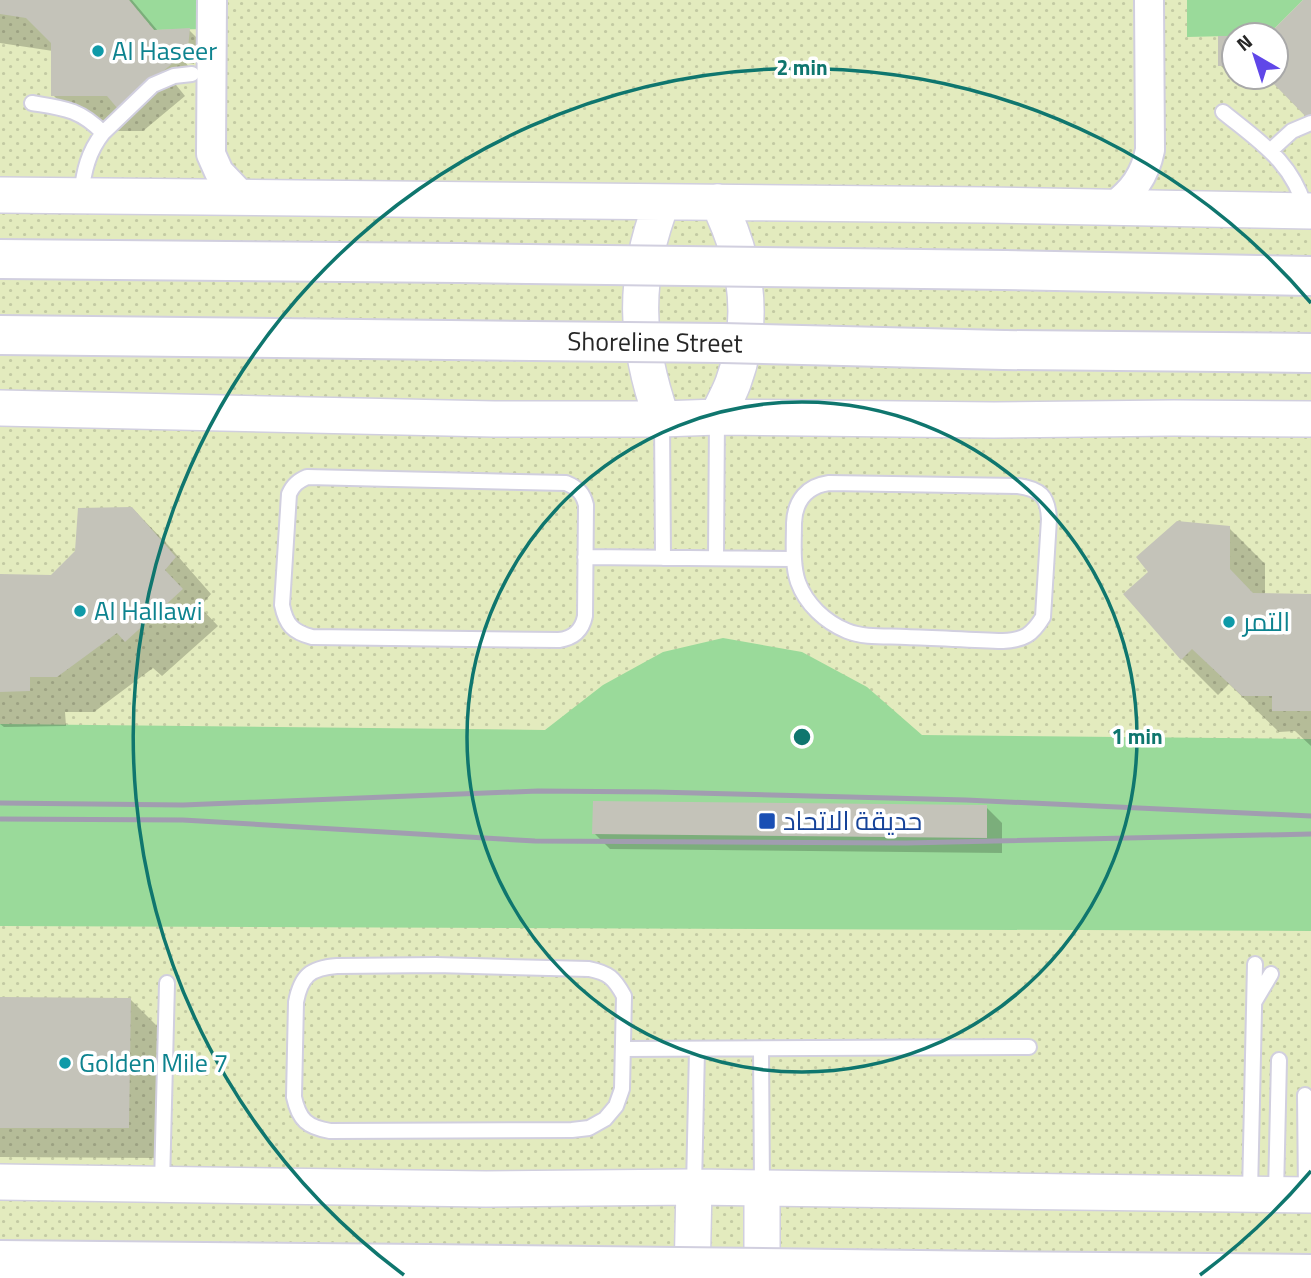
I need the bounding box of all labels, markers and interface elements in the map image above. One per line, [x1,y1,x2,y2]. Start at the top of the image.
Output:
north arrow [1220,21,1290,91]
text: N [1230,27,1258,58]
place label: Al Haseer [112,31,217,70]
marker: Al Haseer [90,43,106,59]
text: 2 min [776,51,828,83]
street label: Shoreline Street [567,321,743,363]
place label: Al Hallawi [94,591,202,630]
place label: التمر [1241,602,1290,641]
marker: Al Hallawi [72,603,88,619]
marker: التمر [1221,614,1237,630]
text: 1 min [1111,720,1163,752]
centre of rings [790,725,814,749]
place label: حديقة الاتحاد [783,801,922,840]
marker: حديقة الاتحاد [757,811,777,831]
place label: Golden Mile 7 [79,1043,228,1082]
marker: Golden Mile 7 [57,1055,73,1071]

